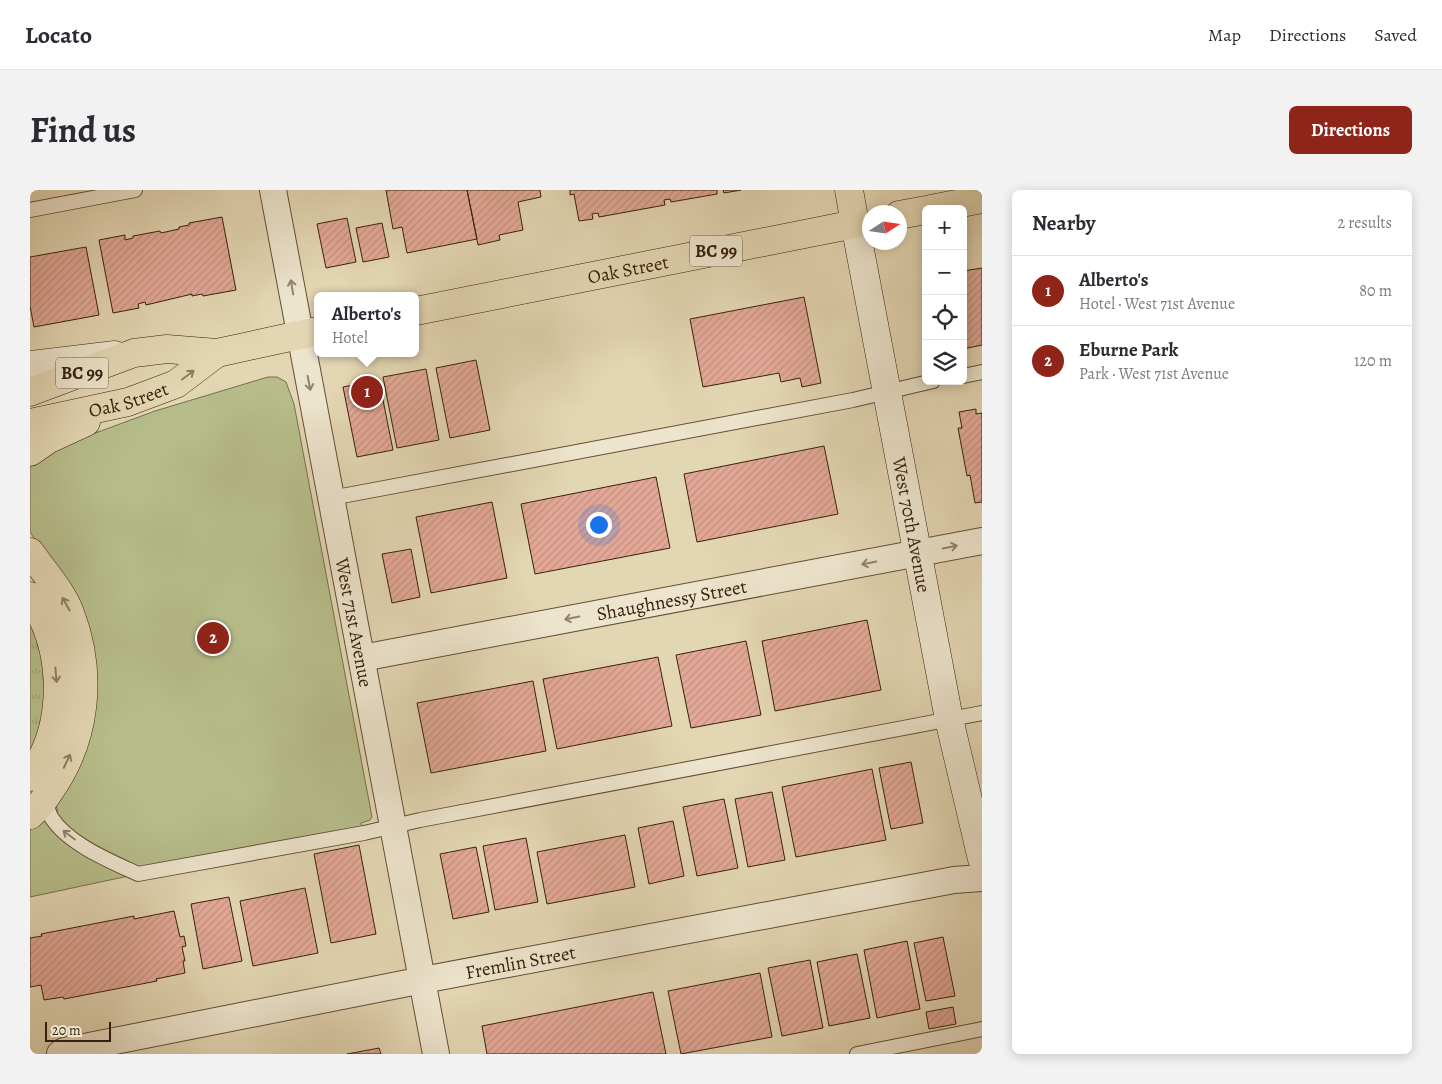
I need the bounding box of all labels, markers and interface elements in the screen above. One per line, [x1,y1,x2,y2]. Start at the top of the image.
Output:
text: Locato [25,19,92,51]
text: Map [1208,23,1241,47]
text: Directions [1269,23,1346,47]
text: Saved [1374,23,1417,47]
text: Find us [30,106,136,154]
button: Directions [1289,106,1412,154]
north arrow [862,205,907,250]
map controls [922,205,967,385]
button: + [922,205,967,250]
text: Nearby [1032,209,1095,237]
text: 2 results [1337,212,1392,234]
road number: BC 99 [690,236,742,266]
street label: Oak Street [585,249,671,291]
button: − [922,250,967,295]
text: Alberto's [1079,267,1149,293]
one-way arrow [287,279,297,295]
text: 1 [1045,280,1051,302]
text: 80 m [1359,280,1392,302]
popup [314,292,419,357]
text: Hotel · West 71st Avenue [1079,293,1235,315]
button: locate [922,295,967,340]
text: Alberto's [332,301,401,327]
text: Hotel [332,327,368,349]
text: Eburne Park [1079,337,1178,363]
button: layers [922,340,967,385]
text: 2 [1044,350,1052,372]
text: 120 m [1354,350,1392,372]
road number: BC 99 [56,358,108,388]
text: Park · West 71st Avenue [1079,363,1229,385]
one-way arrow [181,370,194,381]
pin: 1 [351,373,383,411]
one-way arrow [305,374,315,390]
street label: Oak Street [86,376,172,424]
street label: West 70th Avenue [885,454,937,595]
your location [586,512,612,538]
one-way arrow [941,542,957,552]
street label: West 71st Avenue [328,555,379,689]
one-way arrow [862,558,878,568]
street label: Shaughnessy Street [595,574,749,627]
one-way arrow [60,597,70,612]
one-way arrow [564,614,580,624]
pin: 2 [197,619,229,657]
one-way arrow [52,666,61,682]
one-way arrow [63,754,73,769]
one-way arrow [63,830,76,841]
street label: Fremlin Street [463,940,578,986]
scale bar [45,1019,111,1042]
text: 20 m [52,1021,81,1040]

